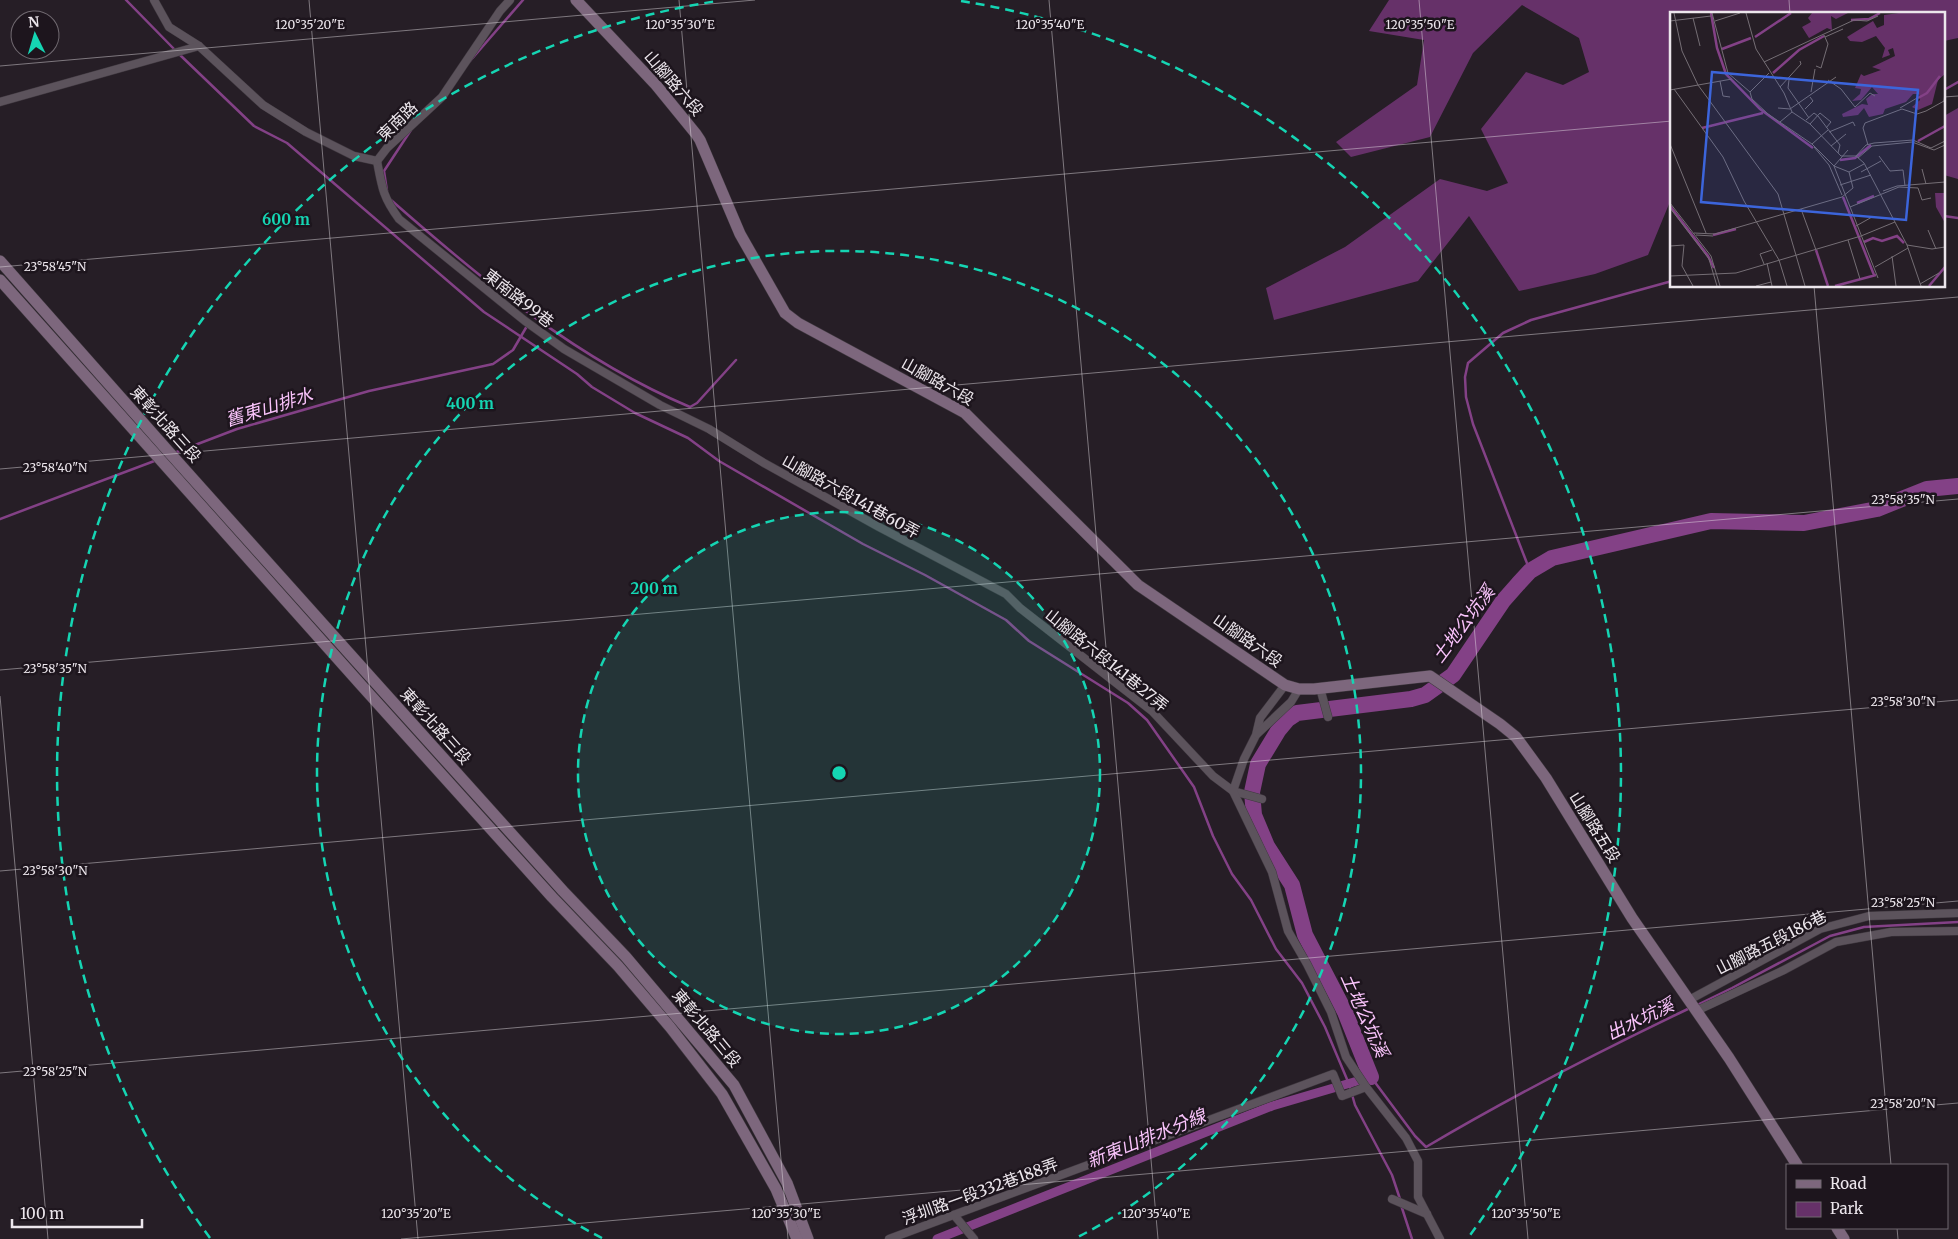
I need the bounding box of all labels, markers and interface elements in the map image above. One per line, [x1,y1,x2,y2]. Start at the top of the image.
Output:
north arrow [10,10,60,60]
inset map [1670,12,1946,288]
text: N [28,13,40,31]
text: 120°35'20"E [275,17,345,32]
text: 120°35'30"E [645,17,715,32]
text: 120°35'40"E [1016,17,1085,32]
text: 120°35'50"E [1386,17,1455,32]
street label: 山腳路六段 [640,46,708,120]
street label: 東南路 [373,97,421,145]
text: 600 m [262,210,310,229]
text: 23°58'45"N [24,259,87,274]
street label: 東南路99巷 [480,264,558,332]
street label: 山腳路六段 [898,353,978,409]
street label: 東彰北路三段 [126,382,206,466]
water label: 舊東山排水 [223,383,316,431]
text: 400 m [446,394,494,413]
street label: 山腳路六段141巷60弄 [779,450,923,542]
text: 23°58'40"N [23,460,88,475]
text: 23°58'35"N [1871,492,1936,507]
text: 200 m [630,579,678,598]
water label: 土地公坑溪 [1427,579,1501,667]
street label: 山腳路六段141巷27弄 [1041,604,1173,716]
street label: 山腳路六段 [1209,609,1287,671]
text: 23°58'35"N [23,661,88,676]
street label: 東彰北路三段 [396,684,476,768]
text: 23°58'30"N [1870,694,1936,709]
centre of rings [830,764,848,782]
street label: 山腳路五段 [1565,788,1625,866]
text: 23°58'30"N [22,863,88,878]
text: 23°58'25"N [1871,895,1936,910]
street label: 山腳路五段186巷 [1712,905,1830,979]
water label: 土地公坑溪 [1336,969,1395,1064]
street label: 東彰北路三段 [668,985,746,1071]
water label: 出水坑溪 [1603,992,1680,1045]
text: 23°58'25"N [23,1064,88,1079]
text: 23°58'20"N [1870,1096,1936,1111]
water label: 新東山排水分線 [1083,1103,1211,1172]
street label: 浮圳路一段332巷188弄 [899,1153,1061,1229]
legend [1786,1164,1948,1229]
text: Road [1830,1174,1866,1193]
scale bar [12,1196,142,1228]
text: Park [1830,1199,1864,1218]
text: 100 m [20,1204,64,1223]
text: 120°35'20"E [381,1206,451,1221]
text: 120°35'30"E [751,1206,821,1221]
text: 120°35'40"E [1122,1206,1191,1221]
text: 120°35'50"E [1492,1206,1561,1221]

